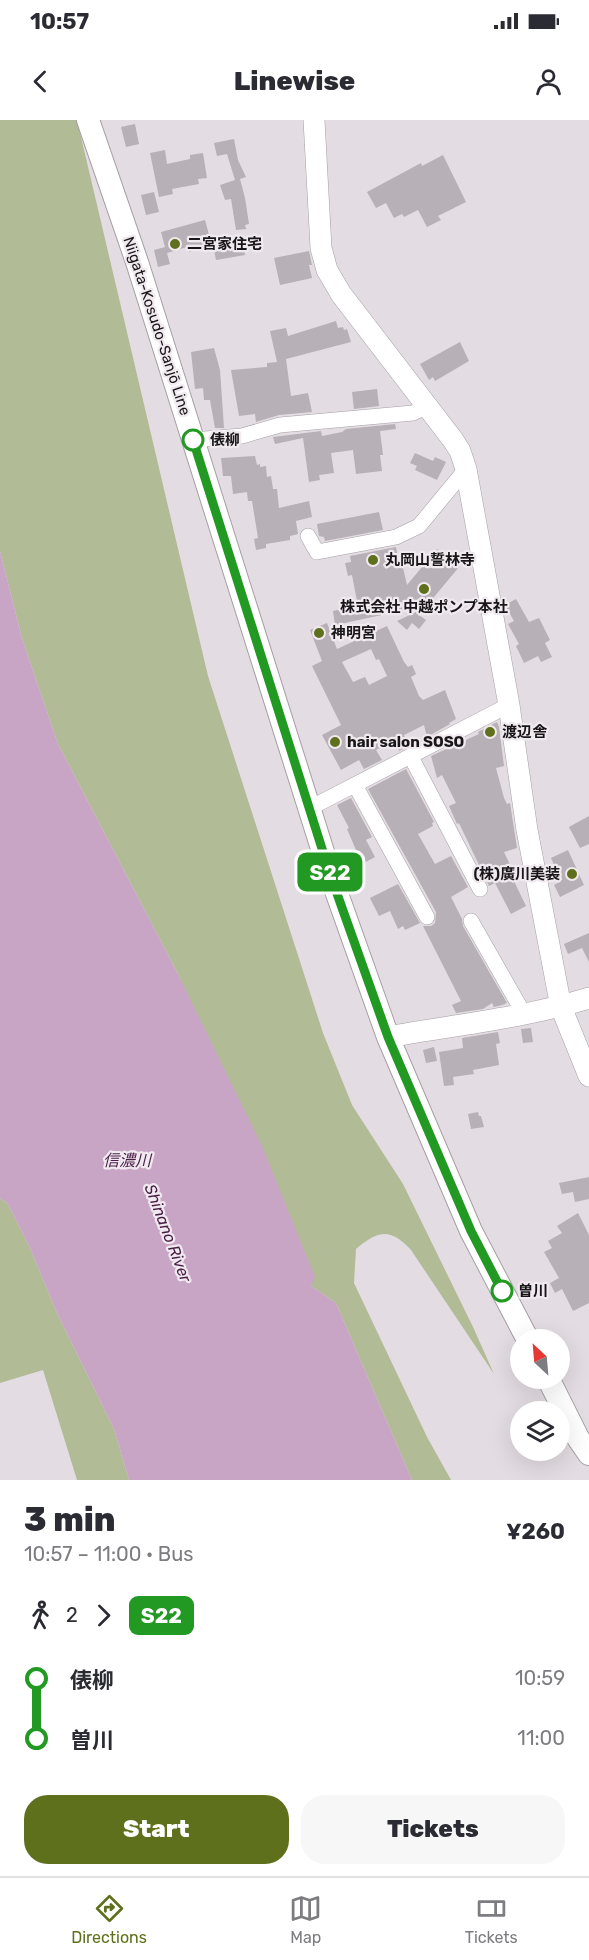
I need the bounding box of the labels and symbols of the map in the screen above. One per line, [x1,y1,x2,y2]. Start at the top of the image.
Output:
street label: Niigata-Kosudo-Sanjō Line [120,234,194,418]
place label: 二宮家住宅 [187,235,262,253]
marker: 二宮家住宅 [168,237,182,251]
marker: 俵柳 [182,429,204,451]
place label: 俵柳 [210,431,240,449]
place label: 丸岡山誓林寺 [385,551,475,569]
marker: 丸岡山誓林寺 [366,553,380,567]
marker: 株式会社 中越ポンプ本社 [417,582,431,596]
place label: 株式会社 中越ポンプ本社 [340,598,508,616]
place label: 神明宮 [330,624,376,642]
marker: 神明宮 [312,626,326,640]
place label: 渡辺舎 [502,723,548,741]
marker: 渡辺舎 [483,725,497,739]
place label: hair salon SOSO [347,733,464,751]
marker: hair salon SOSO [328,735,342,749]
line badge: S22 [296,852,364,891]
place label: (株)廣川美装 [473,865,560,883]
marker: (株)廣川美装 [565,867,579,881]
water label: 信濃川 [103,1151,153,1170]
water label: Shinano River [141,1181,196,1286]
marker: 曽川 [491,1280,513,1302]
place label: 曽川 [518,1282,548,1300]
north arrow [510,1329,570,1389]

